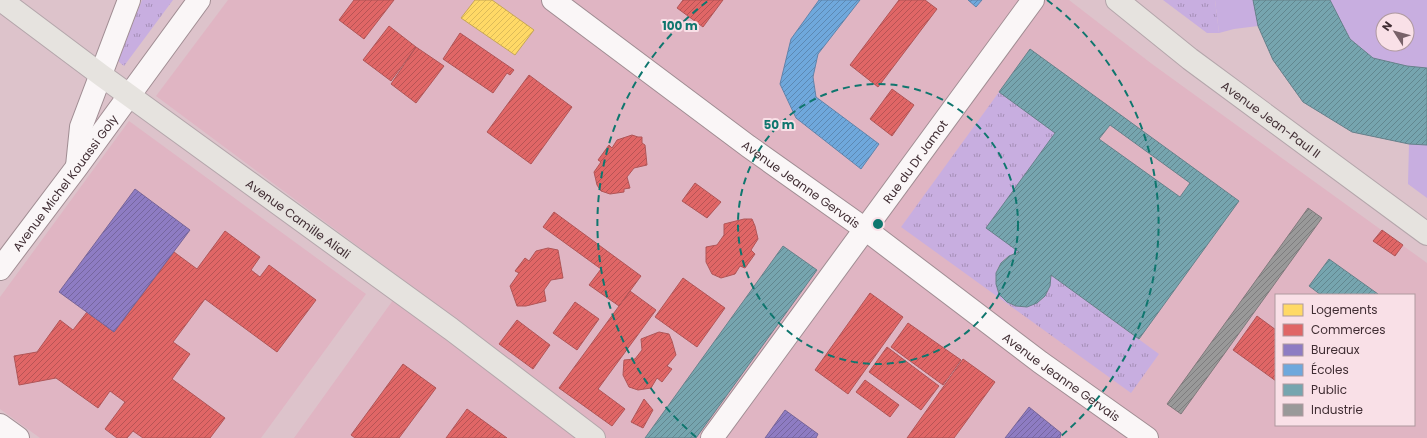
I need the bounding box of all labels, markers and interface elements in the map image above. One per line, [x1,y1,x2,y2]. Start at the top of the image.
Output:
north arrow [1375,12,1415,52]
text: 100 m [662,17,698,34]
text: N [1378,18,1396,34]
street label: Avenue Jean-Paul II [1218,77,1324,161]
street label: Avenue Michel Kouassi Goly [8,111,121,254]
text: 50 m [764,116,795,133]
street label: Rue du Dr Jamot [878,116,951,207]
street label: Avenue Jeanne Gervais [739,136,864,232]
street label: Avenue Camille Aliali [243,175,354,262]
centre of rings [871,217,885,231]
legend [1275,294,1415,426]
text: Logements [1311,301,1378,318]
text: Commerces [1311,321,1386,338]
street label: Avenue Jeanne Gervais [999,328,1124,425]
text: Bureaux [1311,341,1360,358]
text: Écoles [1311,361,1349,378]
text: Public [1311,381,1347,398]
text: Industrie [1311,401,1363,418]

